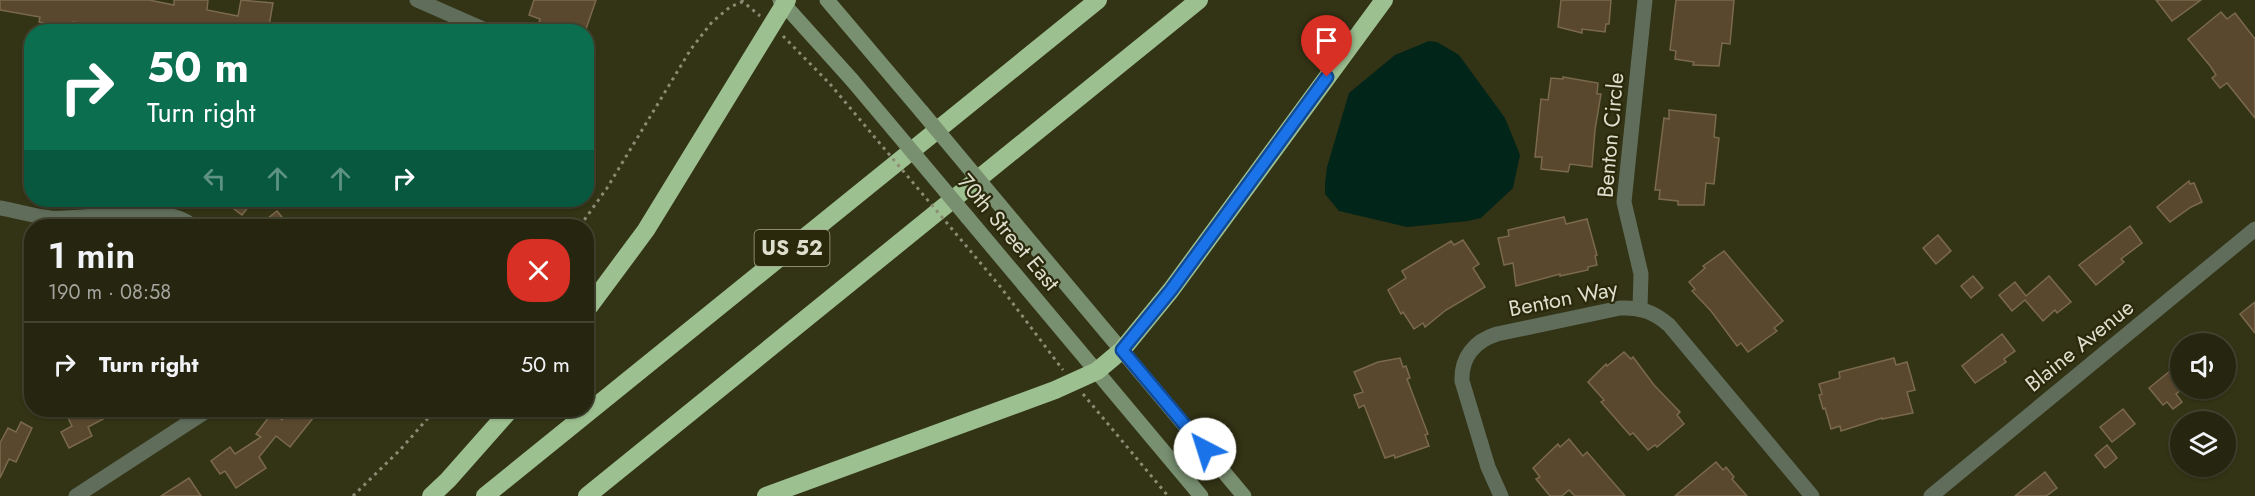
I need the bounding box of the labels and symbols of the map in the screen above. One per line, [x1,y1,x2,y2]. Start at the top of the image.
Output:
pin [1301,15,1352,77]
street label: Benton Circle [1589,71,1631,199]
street label: 70th Street East [950,167,1068,298]
road number: US 52 [754,230,830,266]
street label: Benton Way [1506,272,1621,324]
street label: Blaine Avenue [2018,291,2140,399]
position arrow [1173,417,1237,481]

